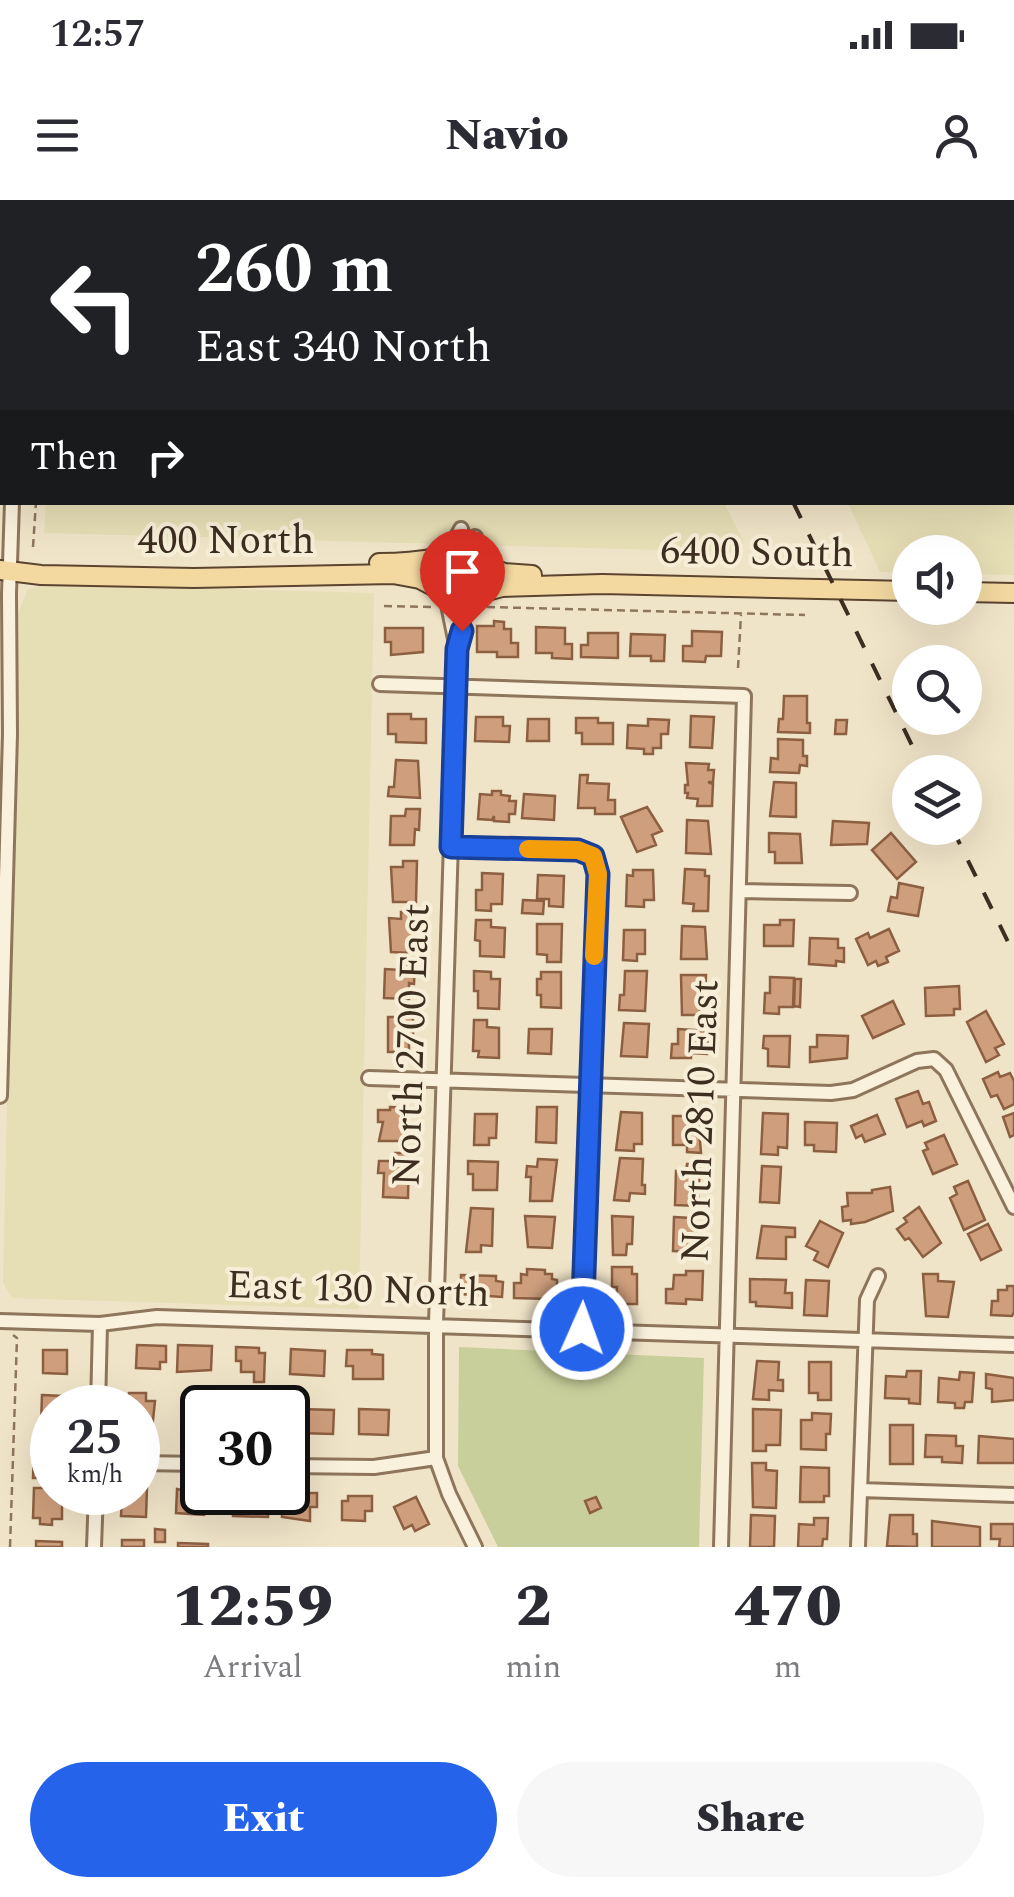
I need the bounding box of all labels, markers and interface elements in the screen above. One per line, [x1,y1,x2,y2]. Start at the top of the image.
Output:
text: 12:57 [50,6,145,64]
text: Navio [445,101,569,170]
icon: menu [30,108,85,163]
icon: person [929,108,984,163]
text: 260 m [195,217,393,323]
icon: left [30,240,160,370]
text: East 340 North [195,313,492,382]
text: Then [30,429,118,487]
icon: right [138,430,193,485]
street label: 400 North [138,511,314,572]
street label: 6400 South [660,521,854,585]
pin [420,529,505,632]
map controls [892,535,982,845]
button: sound [892,535,982,625]
icon: arrive [435,544,490,599]
button: search [892,645,982,735]
button: layers [892,755,982,845]
street label: North 2700 East [377,902,447,1188]
street label: North 2810 East [666,978,736,1264]
street label: East 130 North [225,1255,491,1325]
position arrow [530,1277,634,1381]
speed limit sign: 30 [180,1385,310,1515]
text: 25 [67,1400,123,1476]
text: km/h [67,1456,123,1494]
text: 12:59 [172,1561,333,1653]
text: 2 [515,1561,551,1653]
text: 470 [734,1561,842,1653]
text: Arrival [203,1643,303,1692]
text: min [505,1643,561,1692]
text: m [774,1643,801,1692]
button: Exit [30,1762,497,1877]
button: Share [517,1762,984,1877]

